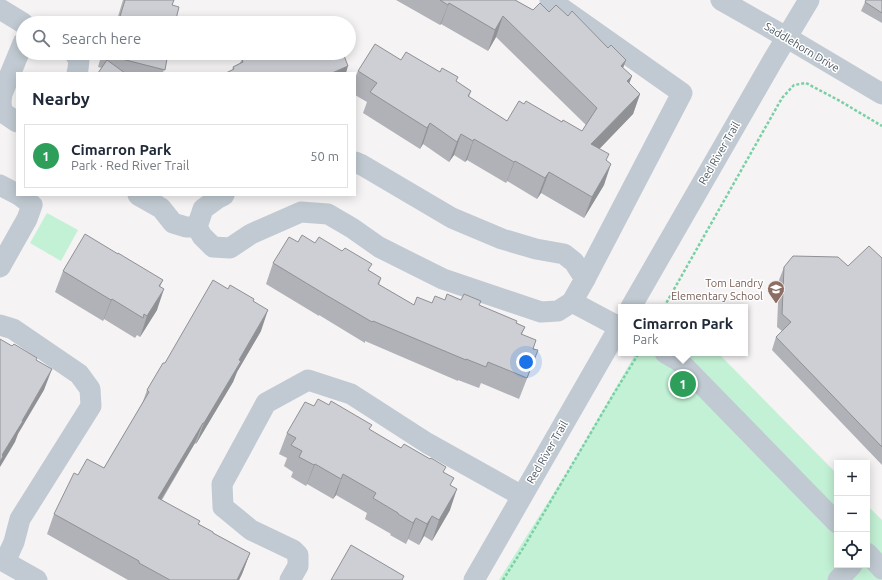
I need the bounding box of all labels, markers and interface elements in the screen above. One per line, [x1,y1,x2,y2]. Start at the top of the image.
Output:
search box [16,16,356,60]
street label: Saddlehorn Drive [763,20,841,74]
icon: search [30,27,52,49]
text: Search here [62,30,141,47]
text: Nearby [32,89,90,108]
street label: Red River Trail [696,119,742,187]
text: Cimarron Park [71,141,171,158]
text: 1 [42,149,50,163]
text: 50 m [310,149,339,163]
text: Park · Red River Trail [71,158,189,172]
place label: Tom Landry Elementary School [671,277,764,302]
school or university icon: Tom Landry Elementary School [766,279,786,304]
popup [618,304,748,356]
text: Cimarron Park [633,315,733,332]
text: Park [633,332,659,346]
your location [516,352,536,372]
pin: 1 [670,369,696,399]
street label: Red River Trail [524,418,570,486]
map controls [834,460,870,568]
button: + [834,460,870,496]
button: − [834,496,870,532]
button: locate [834,532,870,568]

